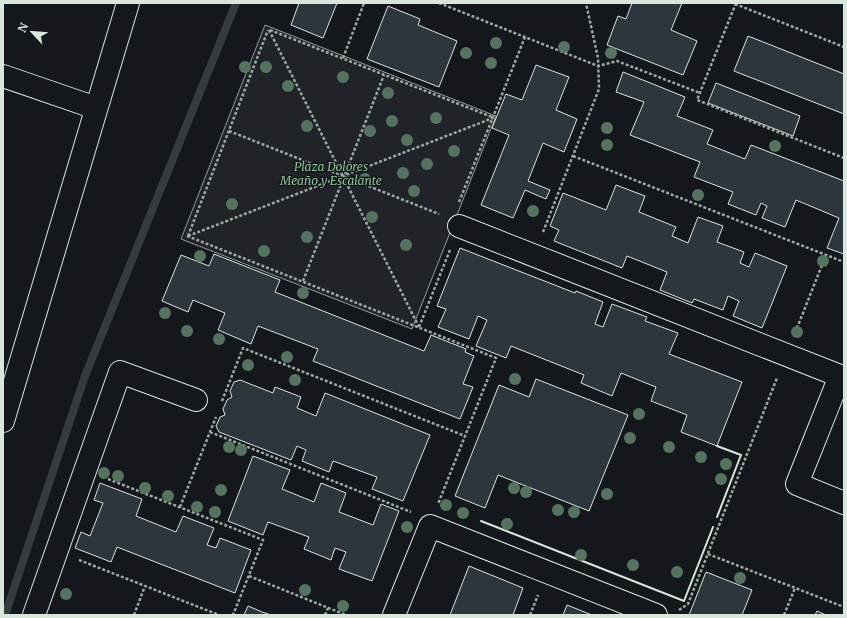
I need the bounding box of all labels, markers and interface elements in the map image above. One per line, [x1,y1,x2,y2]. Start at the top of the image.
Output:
north arrow [12,12,52,52]
text: N [15,20,31,35]
park label: Plaza Dolores Meaño y Escalante [279,159,382,188]

